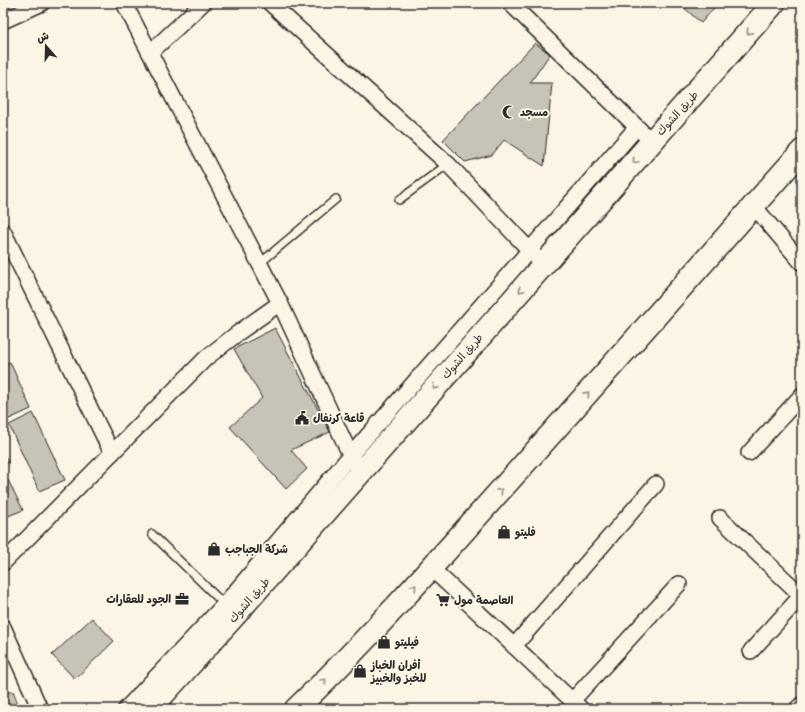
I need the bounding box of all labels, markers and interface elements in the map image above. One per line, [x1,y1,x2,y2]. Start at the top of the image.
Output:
north arrow [26,26,66,66]
one-way arrow [746,27,753,35]
text: ش [35,29,51,45]
street label: طريق الشوك [654,88,701,138]
mosque icon: مسجد [501,104,517,120]
place label: مسجد [520,106,548,119]
one-way arrow [632,156,639,164]
one-way arrow [518,285,525,293]
street label: طريق الشوك [439,331,486,382]
one-way arrow [432,383,439,390]
one-way arrow [583,391,590,399]
public building icon: قاعة كرنفال [294,410,310,426]
place label: قاعة كرنفال [313,412,364,425]
one-way arrow [496,488,503,495]
shop icon: فليتو [496,524,512,540]
place label: فليتو [514,526,536,540]
shop icon: شركة الجباجب [206,541,222,557]
place label: شركة الجباجب [225,543,288,556]
street label: طريق الشوك [226,575,273,626]
one-way arrow [409,585,416,592]
office icon: الجود للعقارات [174,591,190,607]
supermarket icon: العاصمة مول [435,592,451,608]
place label: الجود للعقارات [106,593,171,607]
place label: العاصمة مول [454,594,514,608]
shop icon: فيليتو [376,634,392,650]
place label: فيليتو [394,636,419,650]
place label: أفران الخباز للخبز والخبيز [370,659,426,685]
shop icon: أفران الخباز للخبز والخبيز [352,663,368,679]
one-way arrow [319,678,327,686]

